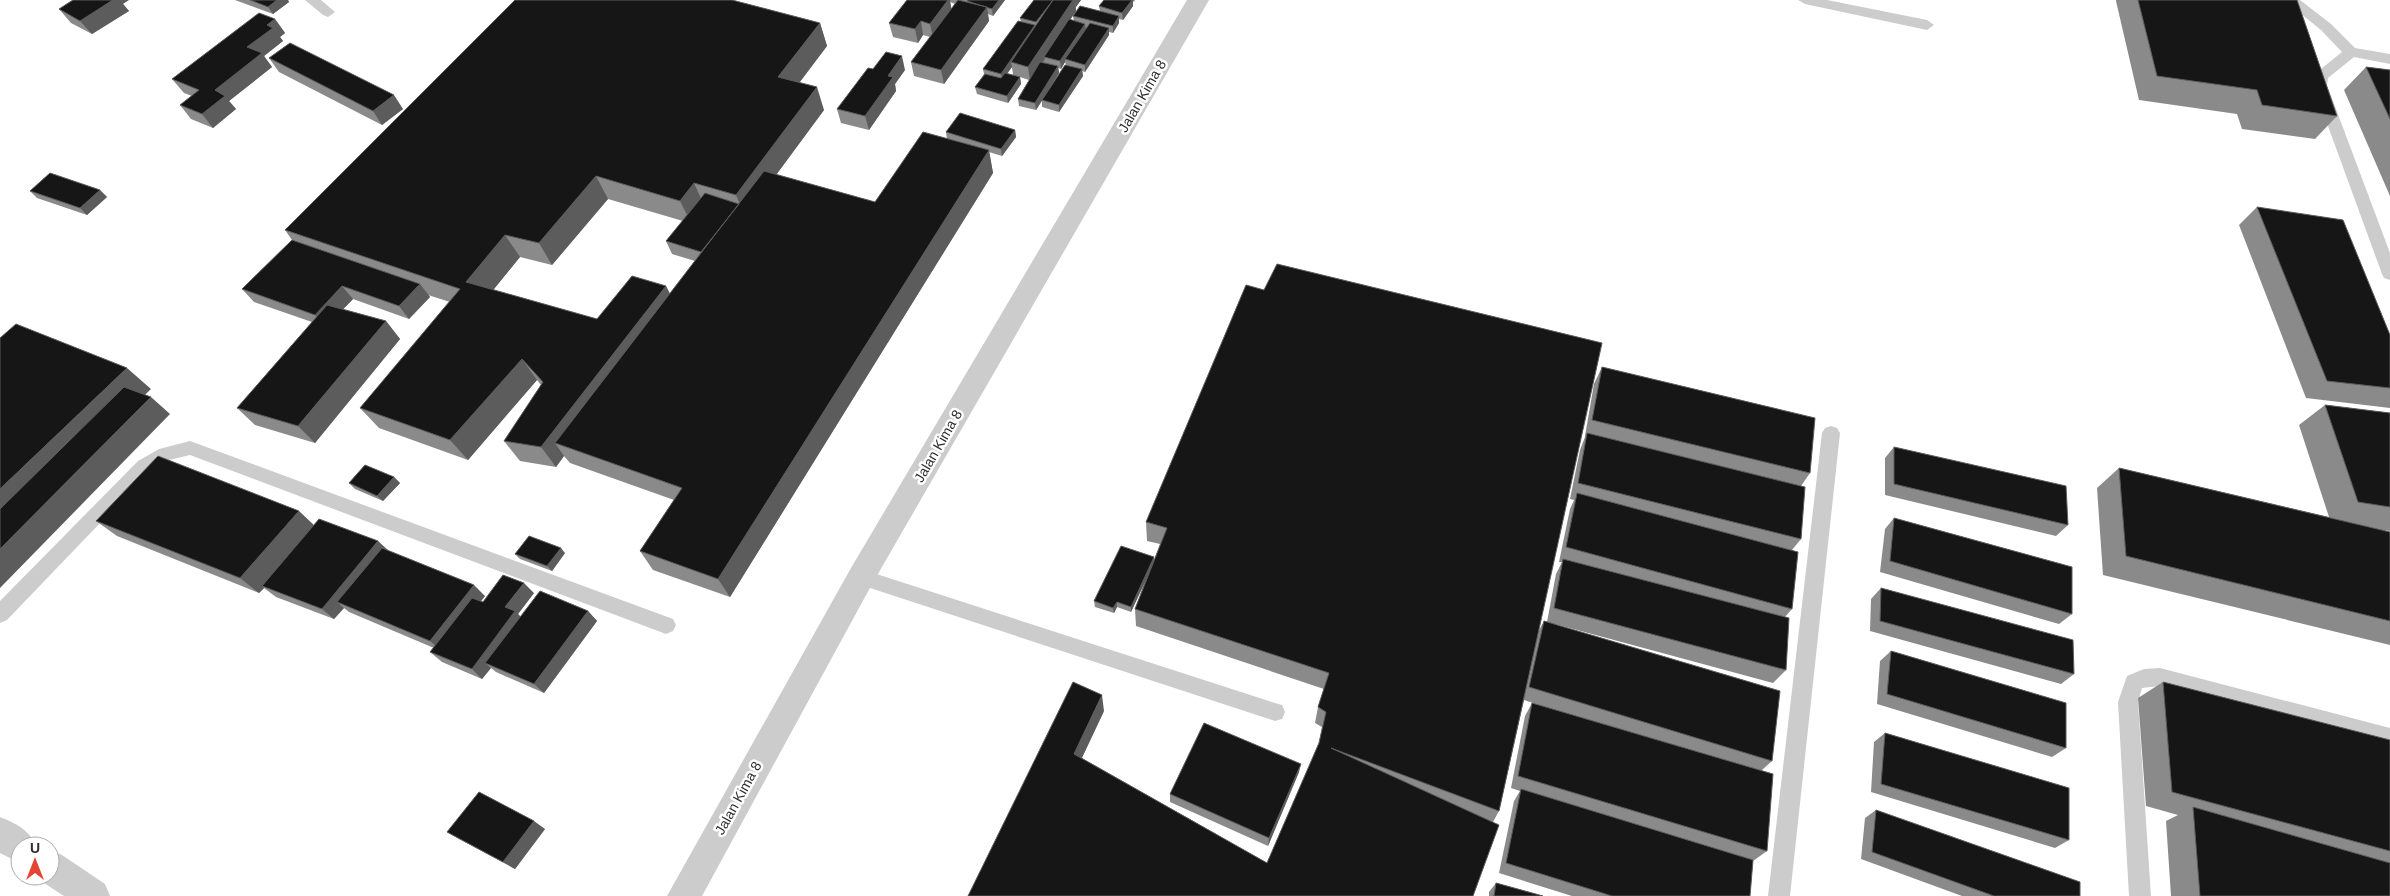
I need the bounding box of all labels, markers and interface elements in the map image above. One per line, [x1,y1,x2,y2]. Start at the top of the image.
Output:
street label: Jalan Kima 8 [1115,57,1169,135]
street label: Jalan Kima 8 [911,407,965,485]
street label: Jalan Kima 8 [711,759,765,837]
north arrow [10,836,60,886]
text: U [30,840,40,856]

